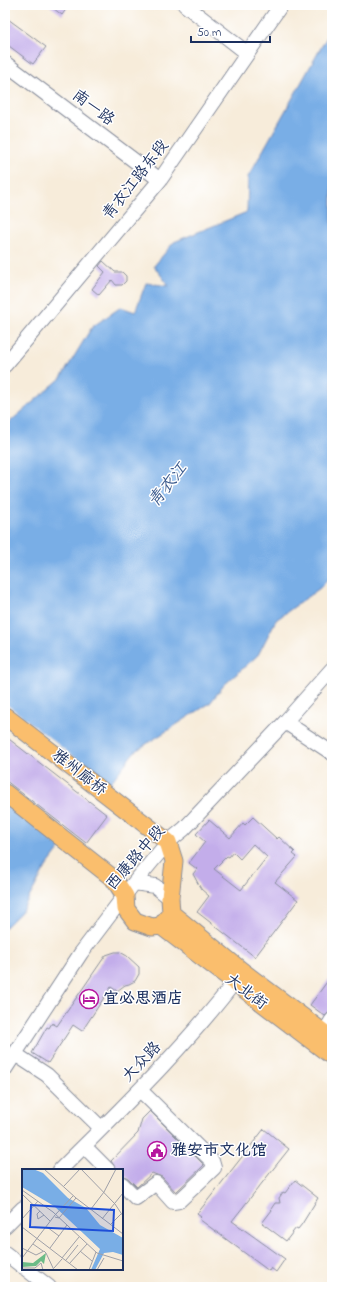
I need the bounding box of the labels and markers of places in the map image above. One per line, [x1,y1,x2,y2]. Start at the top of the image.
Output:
place label: 宜必思酒店 [103,987,183,1011]
hotel icon: 宜必思酒店 [78,988,100,1010]
place label: 雅安市文化馆 [171,1139,267,1163]
public building icon: 雅安市文化馆 [146,1140,168,1162]

